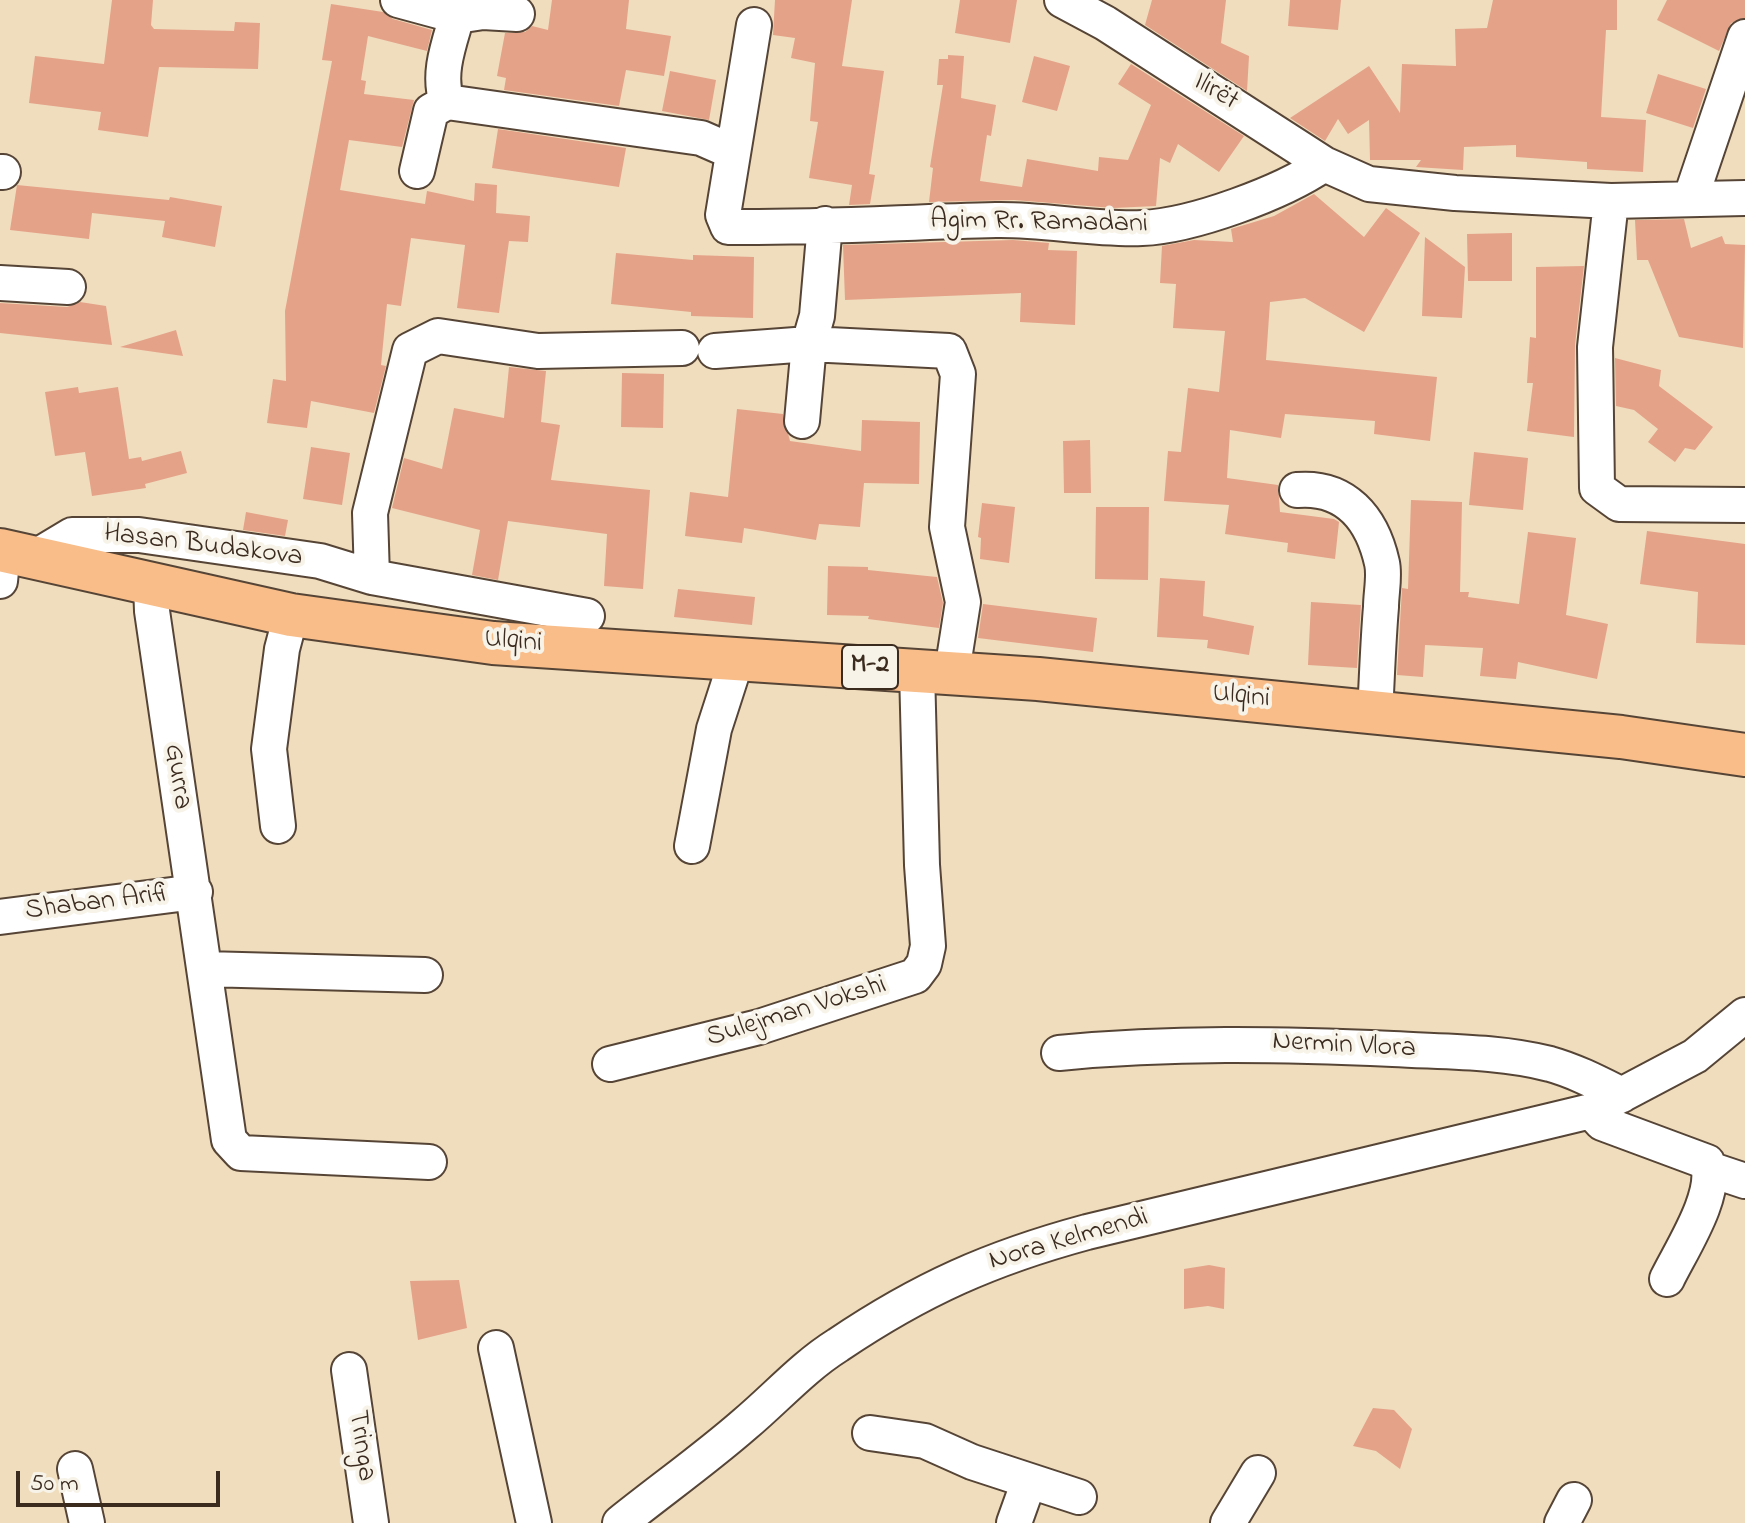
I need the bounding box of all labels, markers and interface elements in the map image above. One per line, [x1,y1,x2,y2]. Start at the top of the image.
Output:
street label: Ilirët [1186,67,1244,119]
street label: Agim Rr. Ramadani [930,205,1148,243]
street label: Hasan Budakova [102,518,304,576]
street label: Ulqini [483,624,543,662]
road number: M-2 [842,645,898,689]
street label: Ulqini [1210,678,1272,718]
street label: Gurra [154,742,198,812]
street label: Shaban Arifi [23,878,173,930]
street label: Sulejman Vokshi [703,970,891,1056]
street label: Nermin Vlora [1271,1026,1417,1068]
street label: Nora Kelmendi [986,1202,1152,1280]
street label: Tringa [338,1408,382,1484]
scale bar [20,1455,224,1505]
text: 50 m [30,1467,79,1502]

